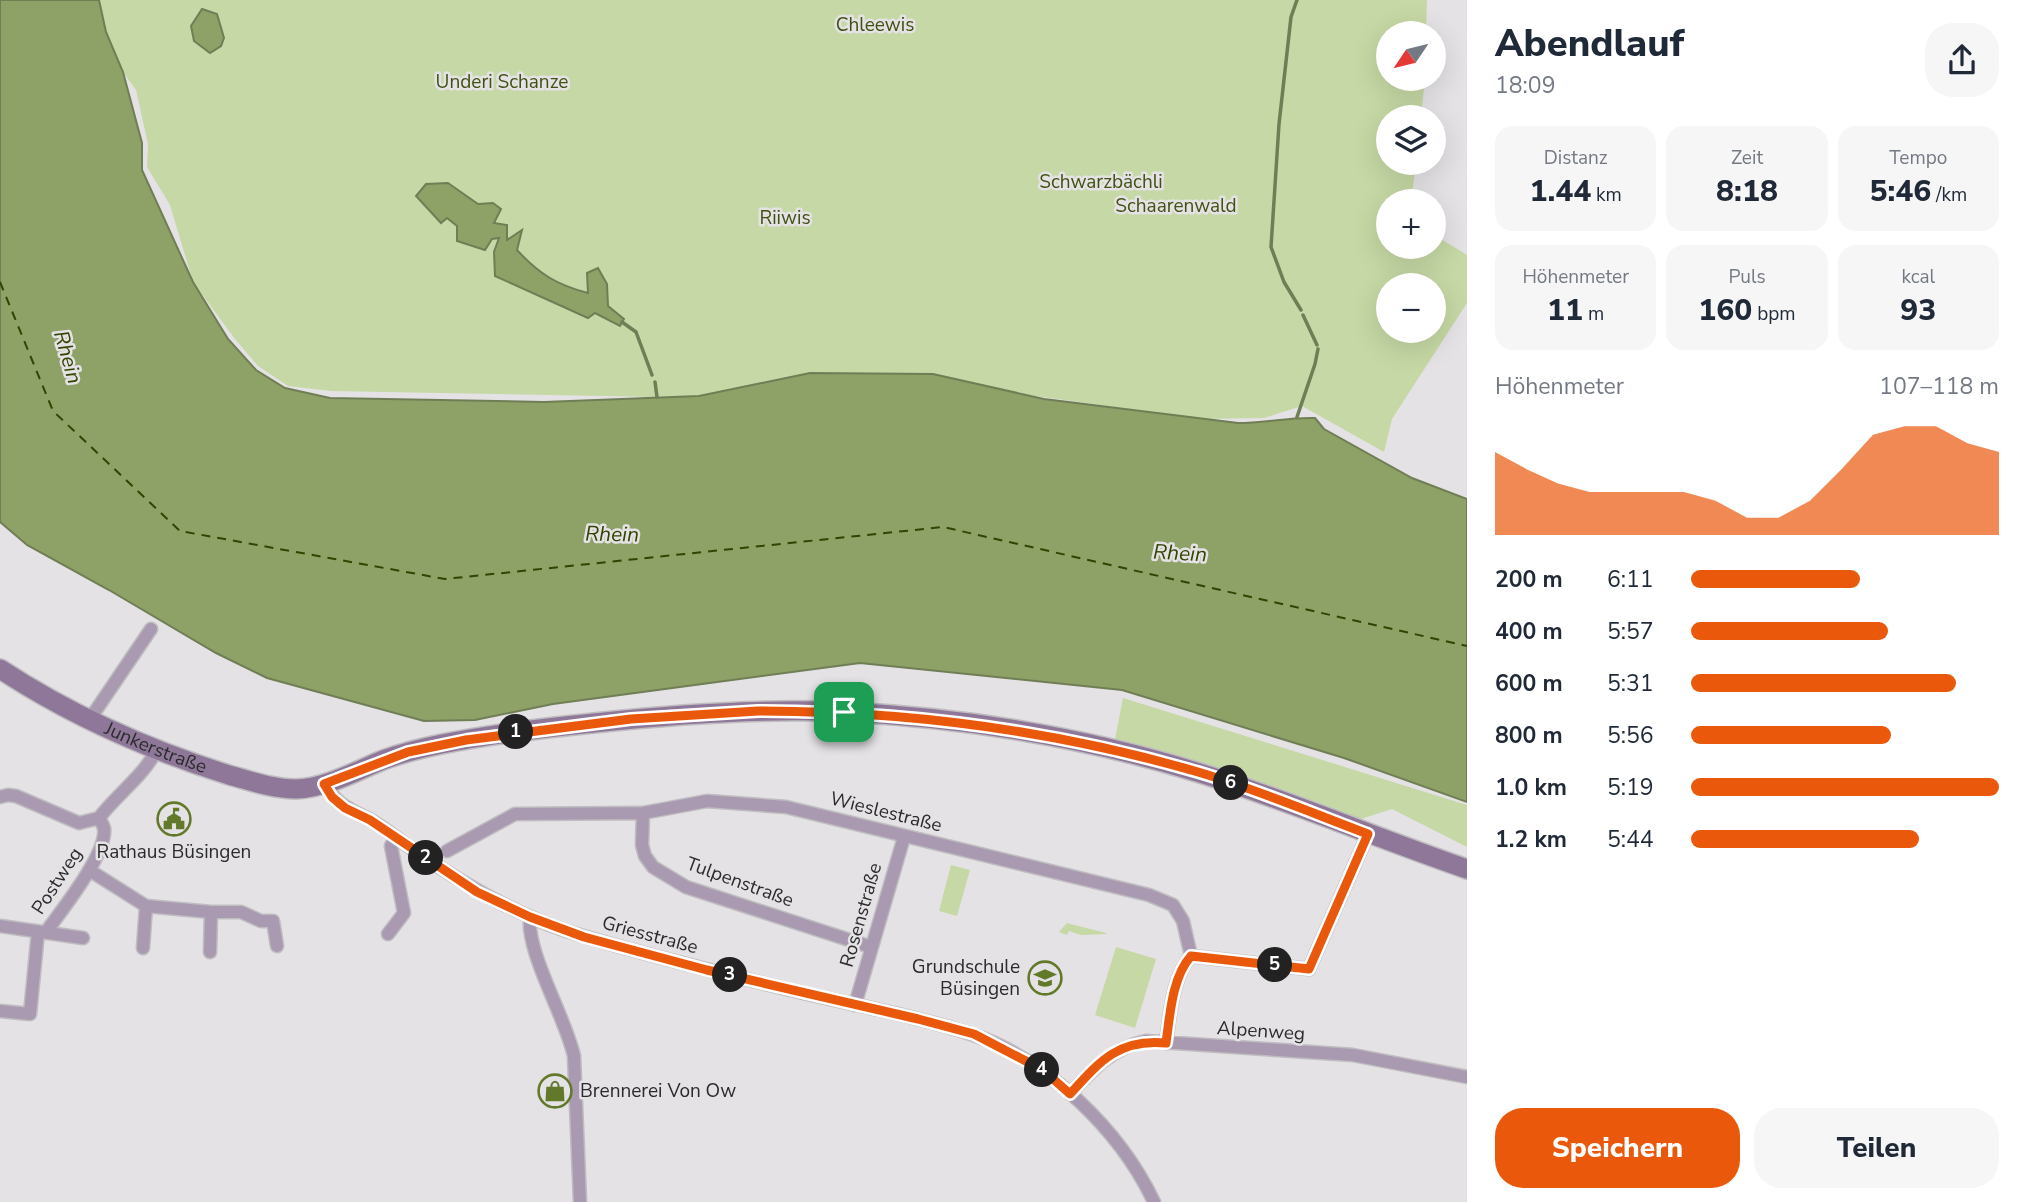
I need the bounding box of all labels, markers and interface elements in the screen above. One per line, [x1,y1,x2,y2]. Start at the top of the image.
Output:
park label: Chleewis [836,12,914,38]
text: Abendlauf [1495,18,1684,69]
north arrow [1376,21,1446,91]
map controls [1376,21,1446,343]
button: share [1925,23,1999,97]
park label: Underi Schanze [436,69,568,95]
text: 18:09 [1495,70,1555,101]
button: layers [1376,105,1446,175]
text: Distanz [1544,145,1608,171]
text: Zeit [1731,145,1763,171]
text: Tempo [1889,145,1947,171]
park label: Schwarzbächli [1039,169,1163,195]
text: 1.44 [1529,171,1591,212]
text: 8:18 [1716,171,1778,212]
text: 5:46 [1869,171,1931,212]
text: km [1591,182,1622,208]
text: /km [1931,182,1967,208]
button: + [1376,189,1446,259]
park label: Schaarenwald [1115,193,1237,219]
park label: Riiwis [759,205,811,231]
text: Höhenmeter [1522,264,1629,290]
text: Puls [1728,264,1766,290]
text: kcal [1901,264,1935,290]
button: − [1376,273,1446,343]
text: 11 [1547,290,1583,331]
text: 160 [1698,290,1752,331]
text: 93 [1900,290,1936,331]
text: m [1583,301,1604,327]
text: bpm [1752,301,1796,327]
water label: Rhein [47,327,89,387]
text: Höhenmeter [1495,371,1624,402]
text: 107–118 m [1879,371,1999,402]
water label: Rhein [585,520,639,548]
water label: Rhein [1152,538,1208,568]
text: 200 m [1495,564,1563,595]
text: 6:11 [1607,564,1654,595]
text: 400 m [1495,616,1563,647]
text: 5:57 [1607,616,1654,647]
text: 600 m [1495,668,1563,699]
text: 5:31 [1607,668,1654,699]
pin [814,682,874,742]
icon: arrive [825,693,863,731]
pin: 1 [498,714,534,750]
street label: Junkerstraße [99,715,210,780]
text: 1 [510,718,521,744]
text: 800 m [1495,720,1563,751]
text: 5:56 [1607,720,1654,751]
pin: 6 [1214,766,1248,800]
text: 6 [1225,769,1236,795]
text: 1.0 km [1495,772,1567,803]
text: 5:19 [1607,772,1654,803]
street label: Wieslestraße [827,786,945,838]
public building icon: Rathaus Büsingen [155,800,193,838]
text: 1.2 km [1495,824,1567,855]
text: 5:44 [1607,824,1654,855]
place label: Rathaus Büsingen [97,839,251,865]
pin: 2 [408,840,444,876]
street label: Postweg [26,842,88,920]
text: 2 [420,844,431,870]
street label: Tulpenstraße [683,851,797,913]
street label: Rosenstraße [834,860,888,970]
street label: Griesstraße [599,910,701,960]
pin: 5 [1258,948,1292,982]
text: 5 [1269,951,1280,977]
place label: Grundschule Büsingen [912,954,1020,1002]
pin: 3 [712,958,748,992]
school or university icon: Grundschule Büsingen [1026,959,1064,997]
text: 3 [724,961,735,987]
street label: Alpenweg [1216,1015,1306,1047]
pin: 4 [1024,1052,1060,1088]
text: 4 [1036,1056,1047,1082]
shop icon: Brennerei Von Ow [536,1072,574,1110]
place label: Brennerei Von Ow [580,1078,736,1104]
button: Speichern [1495,1108,1740,1188]
button: Teilen [1754,1108,1999,1188]

